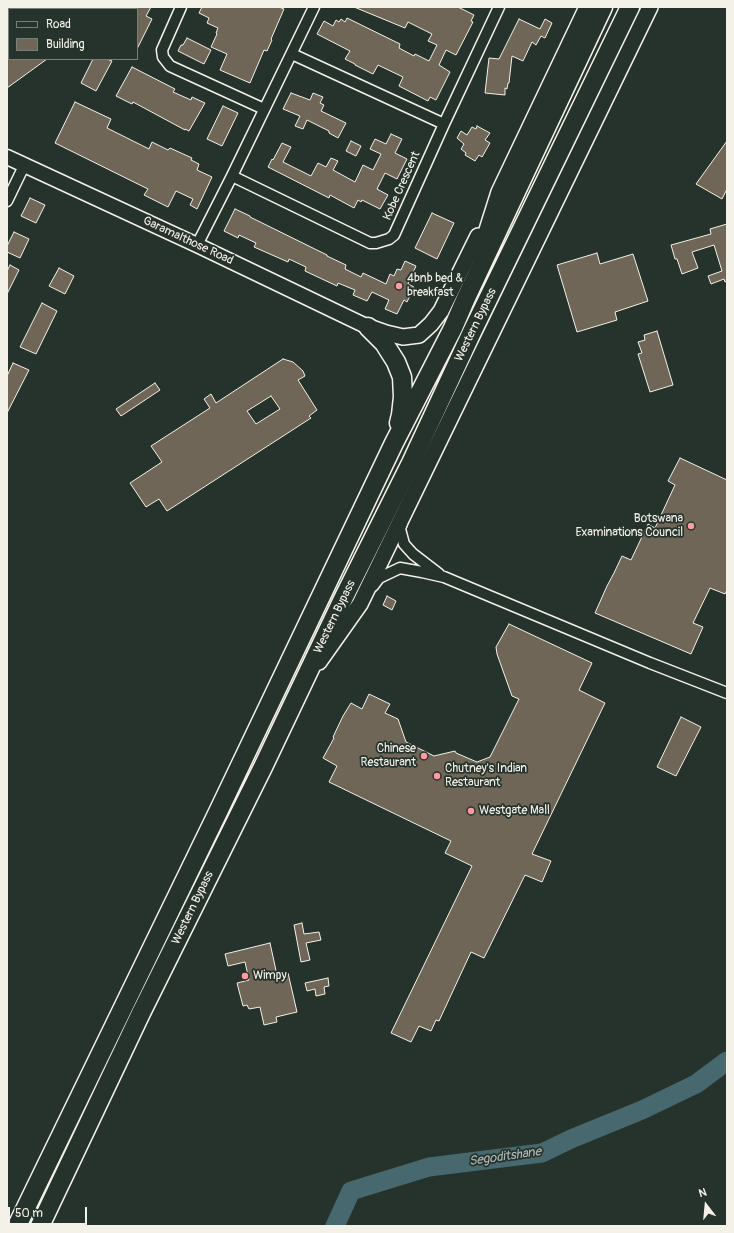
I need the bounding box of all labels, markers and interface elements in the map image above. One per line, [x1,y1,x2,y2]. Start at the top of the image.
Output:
legend [8,8,138,60]
text: Road [46,17,71,32]
text: Building [46,37,85,52]
street label: Kobe Crescent [380,149,424,223]
street label: Garamalthose Road [140,214,236,268]
place label: 4bnb bed & breakfast [407,272,463,300]
marker: 4bnb bed & breakfast [394,281,404,291]
street label: Western Bypass [452,286,500,364]
place label: Botswana Examinations Council [576,512,683,540]
marker: Botswana Examinations Council [686,521,696,531]
street label: Western Bypass [311,578,359,656]
place label: Chinese Restaurant [361,742,416,770]
marker: Chinese Restaurant [419,751,429,761]
place label: Chutney's Indian Restaurant [445,762,527,790]
marker: Chutney's Indian Restaurant [432,771,442,781]
place label: Westgate Mall [479,804,550,818]
marker: Westgate Mall [466,806,476,816]
street label: Western Bypass [169,869,217,947]
place label: Wimpy [253,969,287,983]
marker: Wimpy [240,971,250,981]
water label: Segoditshane [468,1144,542,1170]
north arrow [686,1185,726,1225]
text: N [697,1186,708,1200]
scale bar [10,1199,89,1225]
text: 50 m [15,1206,43,1221]

